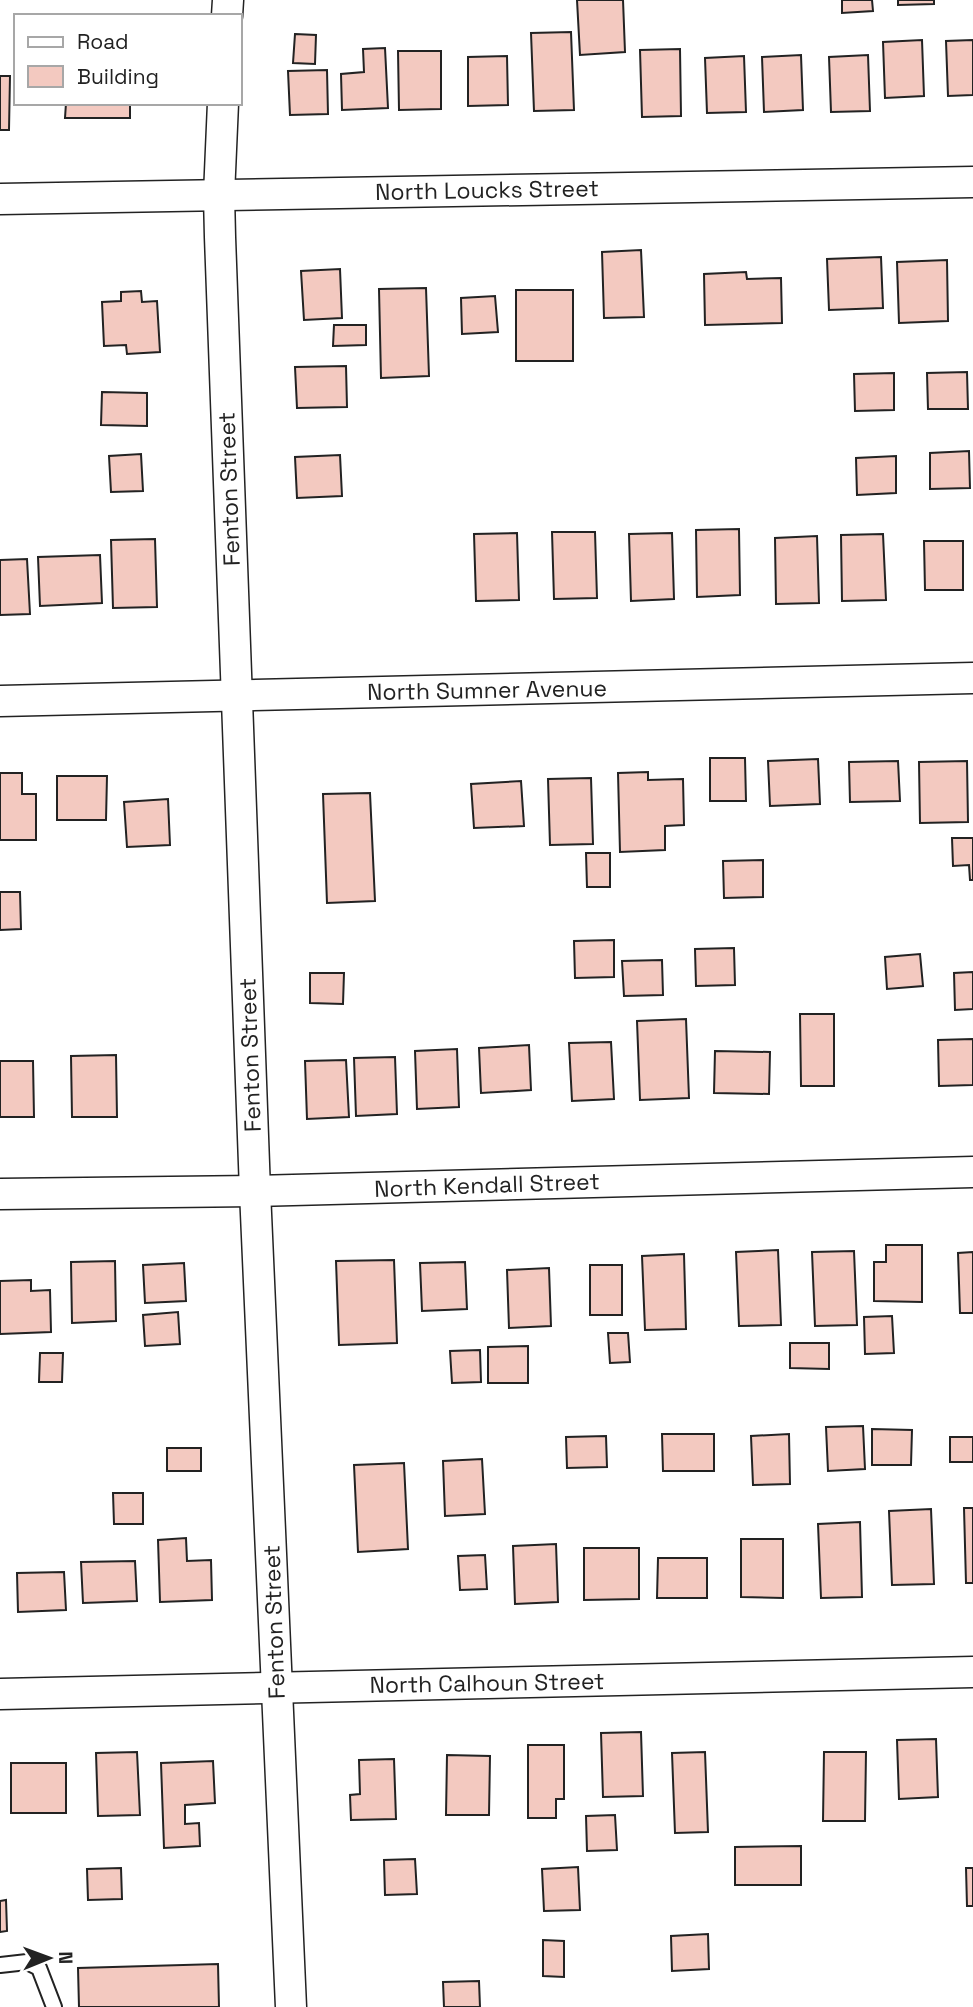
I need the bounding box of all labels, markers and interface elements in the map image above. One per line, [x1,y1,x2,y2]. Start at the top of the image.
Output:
legend [14,14,242,105]
text: Road [77,28,129,55]
text: Building [77,63,159,90]
street label: North Loucks Street [375,173,599,207]
street label: Fenton Street [211,411,247,567]
street label: North Sumner Avenue [367,673,607,707]
street label: Fenton Street [232,977,268,1133]
street label: North Kendall Street [374,1166,600,1204]
street label: Fenton Street [256,1544,292,1700]
street label: North Calhoun Street [369,1666,605,1700]
north arrow [14,1923,84,1993]
text: N [53,1951,78,1964]

